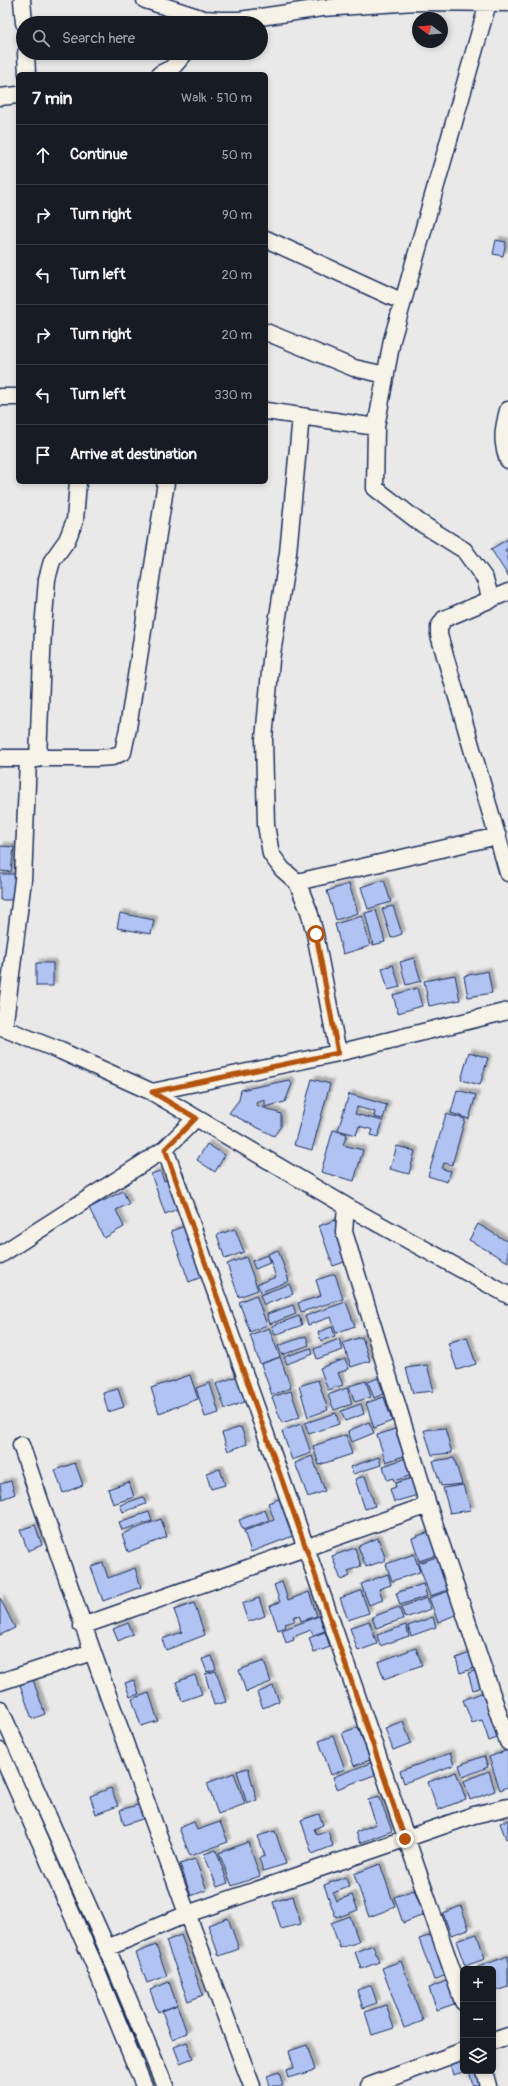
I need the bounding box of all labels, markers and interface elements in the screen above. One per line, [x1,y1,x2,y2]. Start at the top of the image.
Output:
north arrow [412,12,448,48]
search box [16,16,268,60]
icon: search [30,27,52,49]
text: Search here [62,29,135,48]
text: 7 min [32,88,72,109]
text: Walk · 510 m [181,90,252,106]
icon: ahead [32,144,54,166]
text: Continue [70,145,128,164]
text: 50 m [222,147,252,163]
icon: right [32,204,54,226]
text: Turn right [70,205,131,224]
text: 90 m [222,207,252,223]
icon: left [32,264,54,286]
text: Turn left [70,265,126,284]
text: 20 m [221,267,252,283]
icon: right [32,324,54,346]
text: Turn right [70,325,131,344]
text: 20 m [221,327,252,343]
icon: left [32,384,54,406]
text: Turn left [70,385,126,404]
text: 330 m [214,387,252,403]
icon: arrive [32,444,54,466]
text: Arrive at destination [70,445,197,464]
route start [307,925,325,943]
route end [396,1830,414,1848]
map controls [460,1966,496,2074]
button: + [460,1966,496,2002]
button: − [460,2002,496,2038]
button: layers [460,2038,496,2074]

